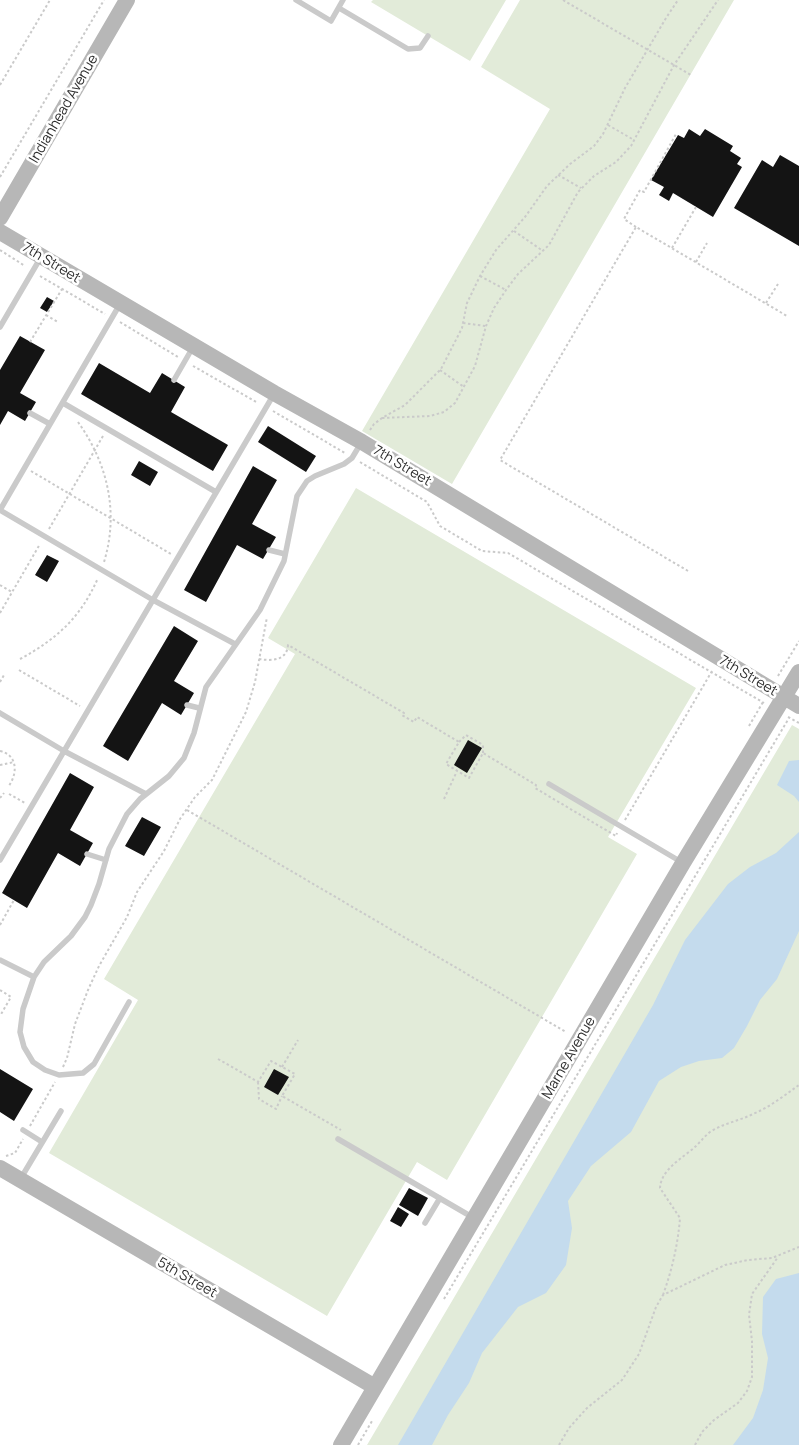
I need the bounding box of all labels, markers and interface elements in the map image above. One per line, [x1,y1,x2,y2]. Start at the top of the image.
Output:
street label: Indianhead Avenue [26,52,102,166]
street label: 7th Street [19,239,83,287]
street label: 7th Street [370,442,434,490]
street label: 7th Street [716,652,780,700]
street label: Marne Avenue [539,1014,599,1102]
street label: 5th Street [154,1254,220,1302]

